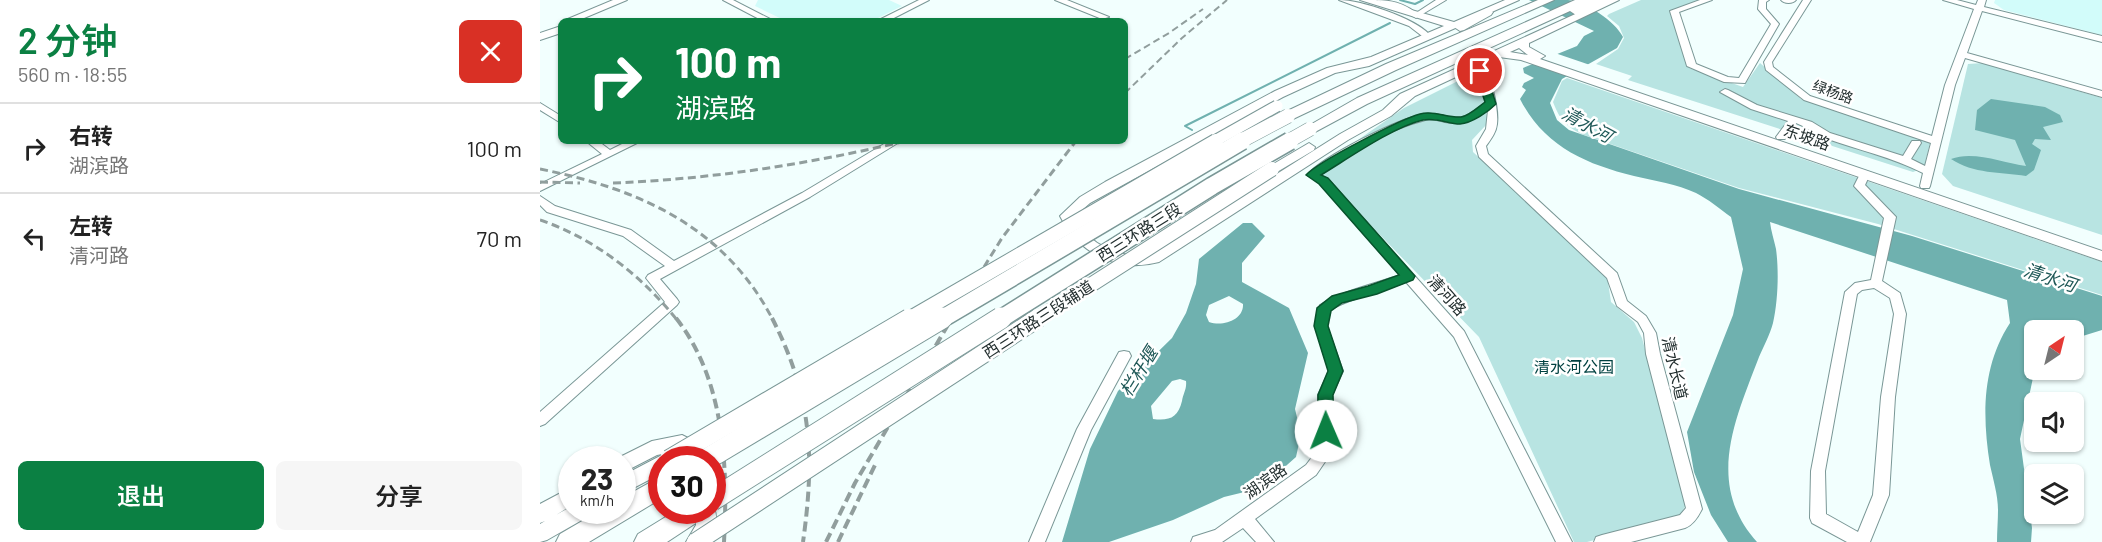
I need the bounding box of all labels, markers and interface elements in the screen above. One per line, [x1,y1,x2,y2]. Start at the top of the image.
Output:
text: 2 分钟 [18,18,117,61]
button: close [459,20,522,83]
text: 100 m [675,36,781,86]
icon: right [576,42,654,120]
pin [1454,45,1505,96]
icon: arrive [1463,54,1496,87]
text: 560 m · 18:55 [18,62,127,86]
street label: 绿杨路 [1811,76,1856,107]
text: 湖滨路 [675,91,756,123]
water label: 清水河 [1559,101,1619,148]
street label: 东坡路 [1781,120,1833,153]
text: 右转 [69,122,113,148]
icon: right [18,132,51,165]
text: 100 m [467,135,522,161]
text: 湖滨路 [69,153,129,177]
street label: 西三环路三段 [1093,198,1184,265]
text: 左转 [69,212,113,238]
icon: left [18,222,51,255]
text: 70 m [477,225,522,251]
text: 清河路 [69,243,129,267]
water label: 清水河 [2021,258,2082,297]
street label: 清河路 [1424,270,1470,319]
street label: 西三环路三段辅道 [979,276,1097,361]
north arrow [2024,320,2084,380]
map controls [2024,320,2084,524]
street label: 清水长道 [1659,335,1692,401]
water label: 栏杆堰 [1115,340,1163,400]
park label: 清水河公园 [1534,357,1614,376]
button: sound [2024,392,2084,452]
position arrow [1294,399,1358,463]
speed limit sign: 30 [648,446,726,524]
street label: 湖滨路 [1240,459,1290,502]
text: 23 [581,460,613,496]
button: 退出 [18,461,264,530]
button: 分享 [276,461,522,530]
button: layers [2024,464,2084,524]
text: km/h [580,491,614,509]

